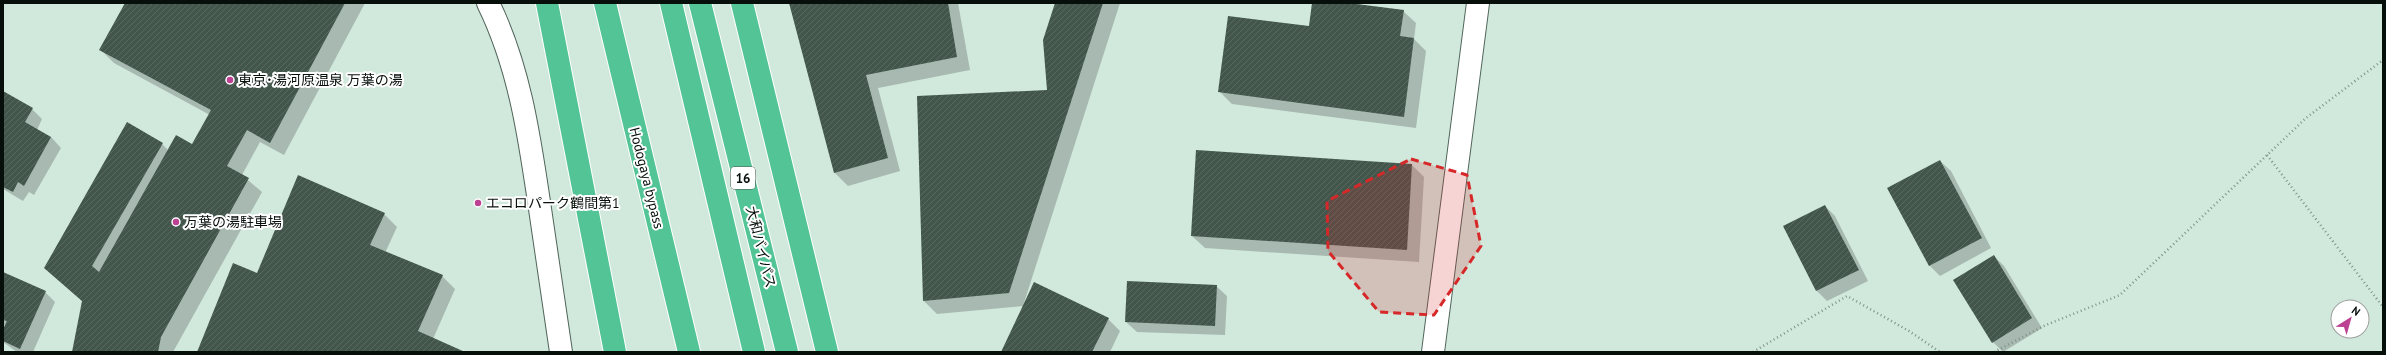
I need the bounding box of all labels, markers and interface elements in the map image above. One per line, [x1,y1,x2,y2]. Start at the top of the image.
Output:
place label: 東京･湯河原温泉 万葉の湯 [238,71,403,89]
marker: 東京･湯河原温泉 万葉の湯 [225,75,235,85]
street label: Hodogaya bypass [626,125,668,231]
road number: 16 [731,167,755,189]
place label: エコロパーク鶴間第1 [486,194,620,212]
marker: エコロパーク鶴間第1 [473,198,483,208]
street label: 大和バイパス [742,204,780,290]
place label: 万葉の湯駐車場 [184,213,282,231]
marker: 万葉の湯駐車場 [171,217,181,227]
north arrow [2330,299,2370,339]
text: N [2349,303,2363,319]

